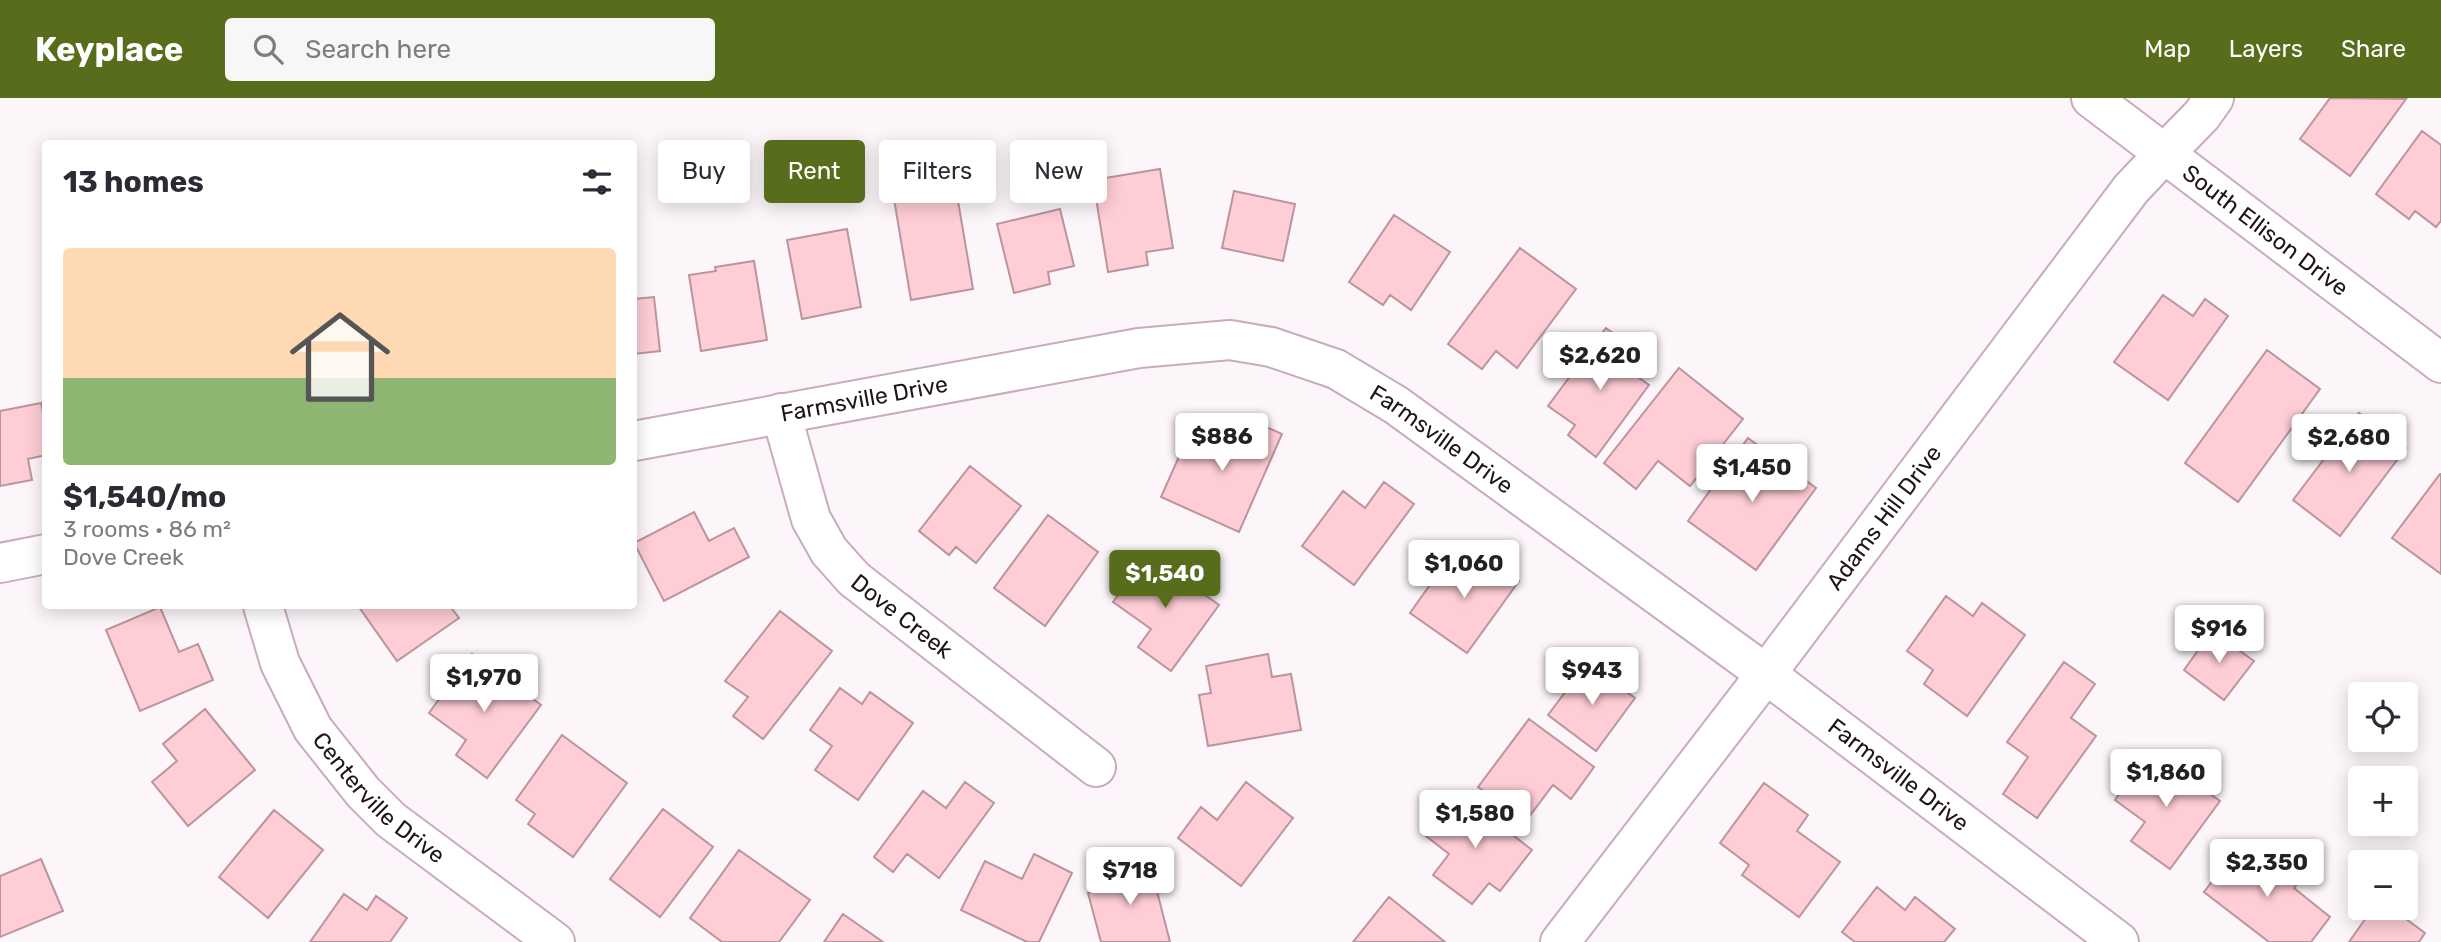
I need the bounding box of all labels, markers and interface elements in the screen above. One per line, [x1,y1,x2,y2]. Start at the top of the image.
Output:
search box [225,18,715,81]
text: Keyplace [35,30,183,69]
icon: search [249,30,287,68]
text: Search here [305,34,451,65]
text: Map [2144,35,2191,63]
text: Layers [2229,35,2303,63]
text: Share [2341,35,2406,63]
chip: Buy [658,140,750,203]
chip: Rent [764,140,865,203]
chip: Filters [879,140,996,203]
chip: New [1010,140,1107,203]
street label: South Ellison Drive [2177,158,2354,302]
icon: filters [578,163,616,201]
text: 13 homes [63,164,204,200]
icon: home [277,294,403,420]
pin: $2,620 [1543,332,1657,392]
text: $2,620 [1559,341,1641,369]
street label: Farmsville Drive [778,370,950,428]
street label: Farmsville Drive [1365,379,1519,500]
pin: $886 [1181,414,1263,473]
pin: $2,680 [2292,414,2406,474]
text: $886 [1191,422,1253,450]
text: $2,680 [2308,423,2390,451]
street label: Adams Hill Drive [1820,440,1947,595]
pin: $1,450 [1695,444,1809,504]
text: $1,450 [1712,453,1792,481]
text: $1,540/mo [63,479,226,515]
text: 3 rooms · 86 m² [63,515,231,543]
pin: $1,060 [1407,540,1521,600]
text: Dove Creek [63,543,184,571]
text: $1,060 [1424,549,1504,577]
pin: $1,540 [1108,550,1222,610]
text: $1,540 [1125,559,1205,587]
street label: Dove Creek [845,568,958,664]
pin: $916 [2178,606,2260,665]
text: $916 [2191,614,2247,642]
pin: $943 [1551,648,1633,707]
pin: $1,970 [427,654,541,714]
text: $943 [1562,656,1622,684]
text: $1,970 [446,663,522,691]
map controls [2348,682,2418,920]
button: locate [2348,682,2418,752]
street label: Farmsville Drive [1823,712,1975,837]
street label: Centerville Drive [307,726,451,869]
pin: $1,860 [2109,750,2223,809]
text: $1,860 [2126,758,2206,786]
button: + [2348,766,2418,836]
pin: $1,580 [1418,790,1532,850]
text: $1,580 [1435,799,1515,827]
pin: $2,350 [2210,840,2324,899]
pin: $718 [1089,848,1171,907]
text: $2,350 [2226,848,2308,876]
button: − [2348,850,2418,920]
text: $718 [1102,856,1158,884]

